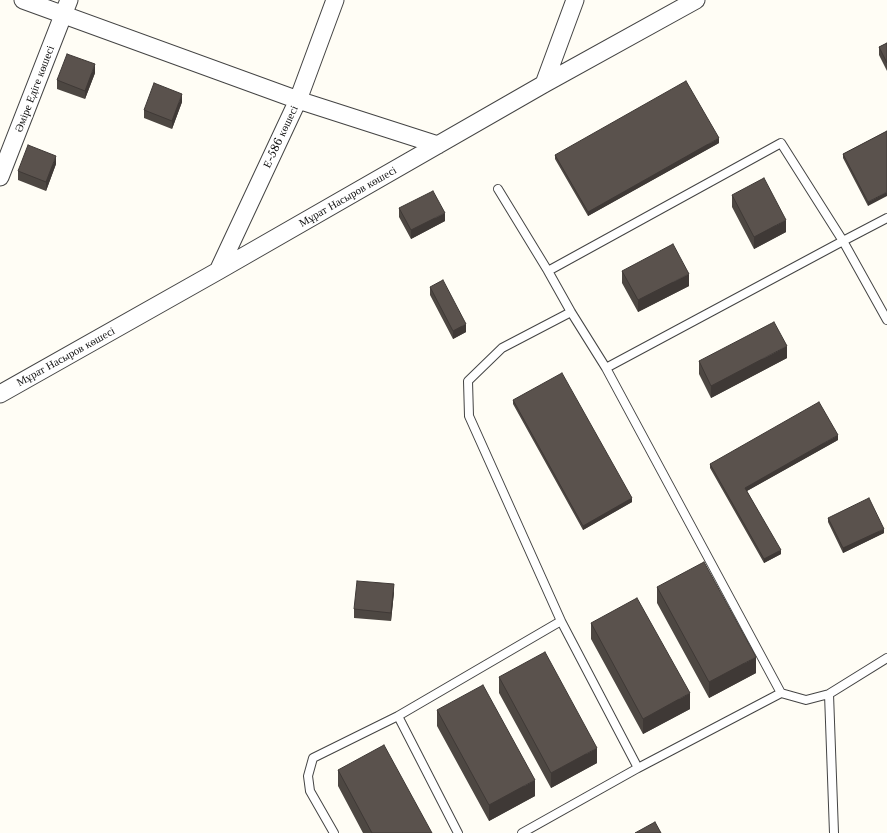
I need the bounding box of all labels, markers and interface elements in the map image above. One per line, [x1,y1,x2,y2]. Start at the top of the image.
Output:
street label: Әміре Едіге көшесі [12,44,58,134]
street label: Е-586 көшесі [261,104,301,170]
street label: Мұрат Насыров көшесі [297,164,399,230]
street label: Мұрат Насыров көшесі [15,325,117,389]

